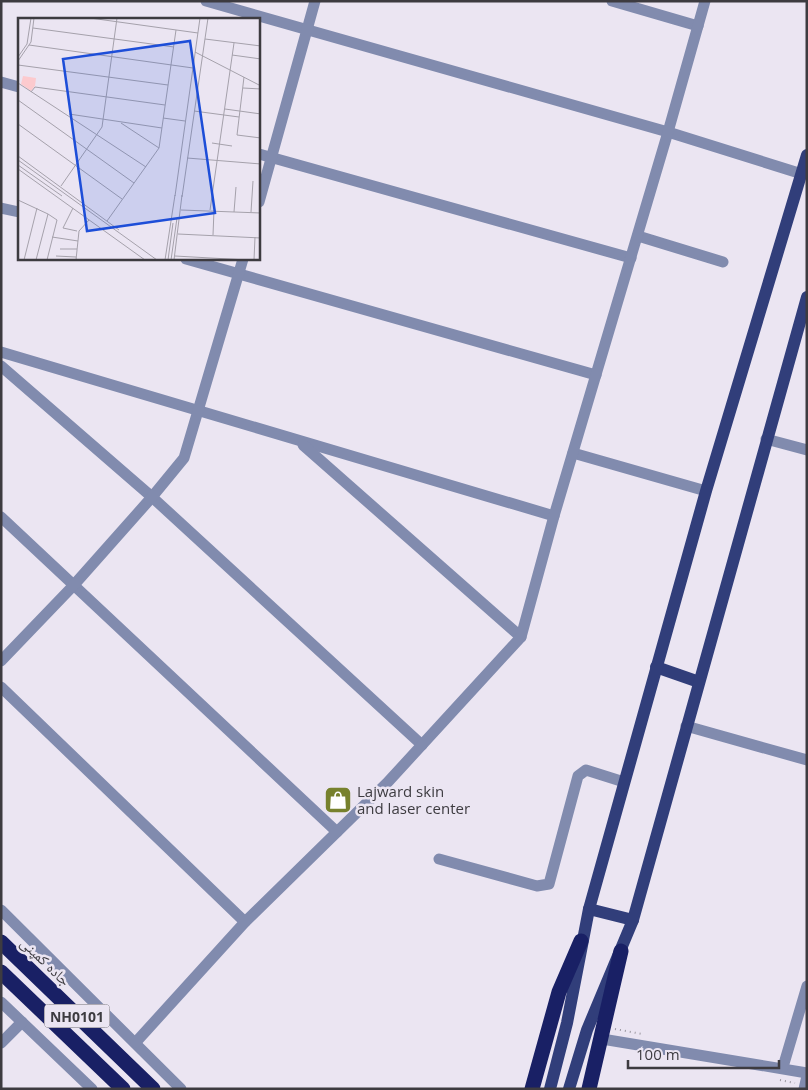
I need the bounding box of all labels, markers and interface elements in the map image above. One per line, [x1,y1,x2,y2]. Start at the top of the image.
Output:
inset map [18,18,260,260]
place label: Lajward skin and laser center [357,781,470,818]
shop icon: Lajward skin and laser center [323,785,353,815]
street label: جاده کمپنی [16,932,76,991]
road number: NH0101 [44,1004,110,1028]
scale bar [628,1038,779,1070]
text: 100 m [636,1044,680,1064]

